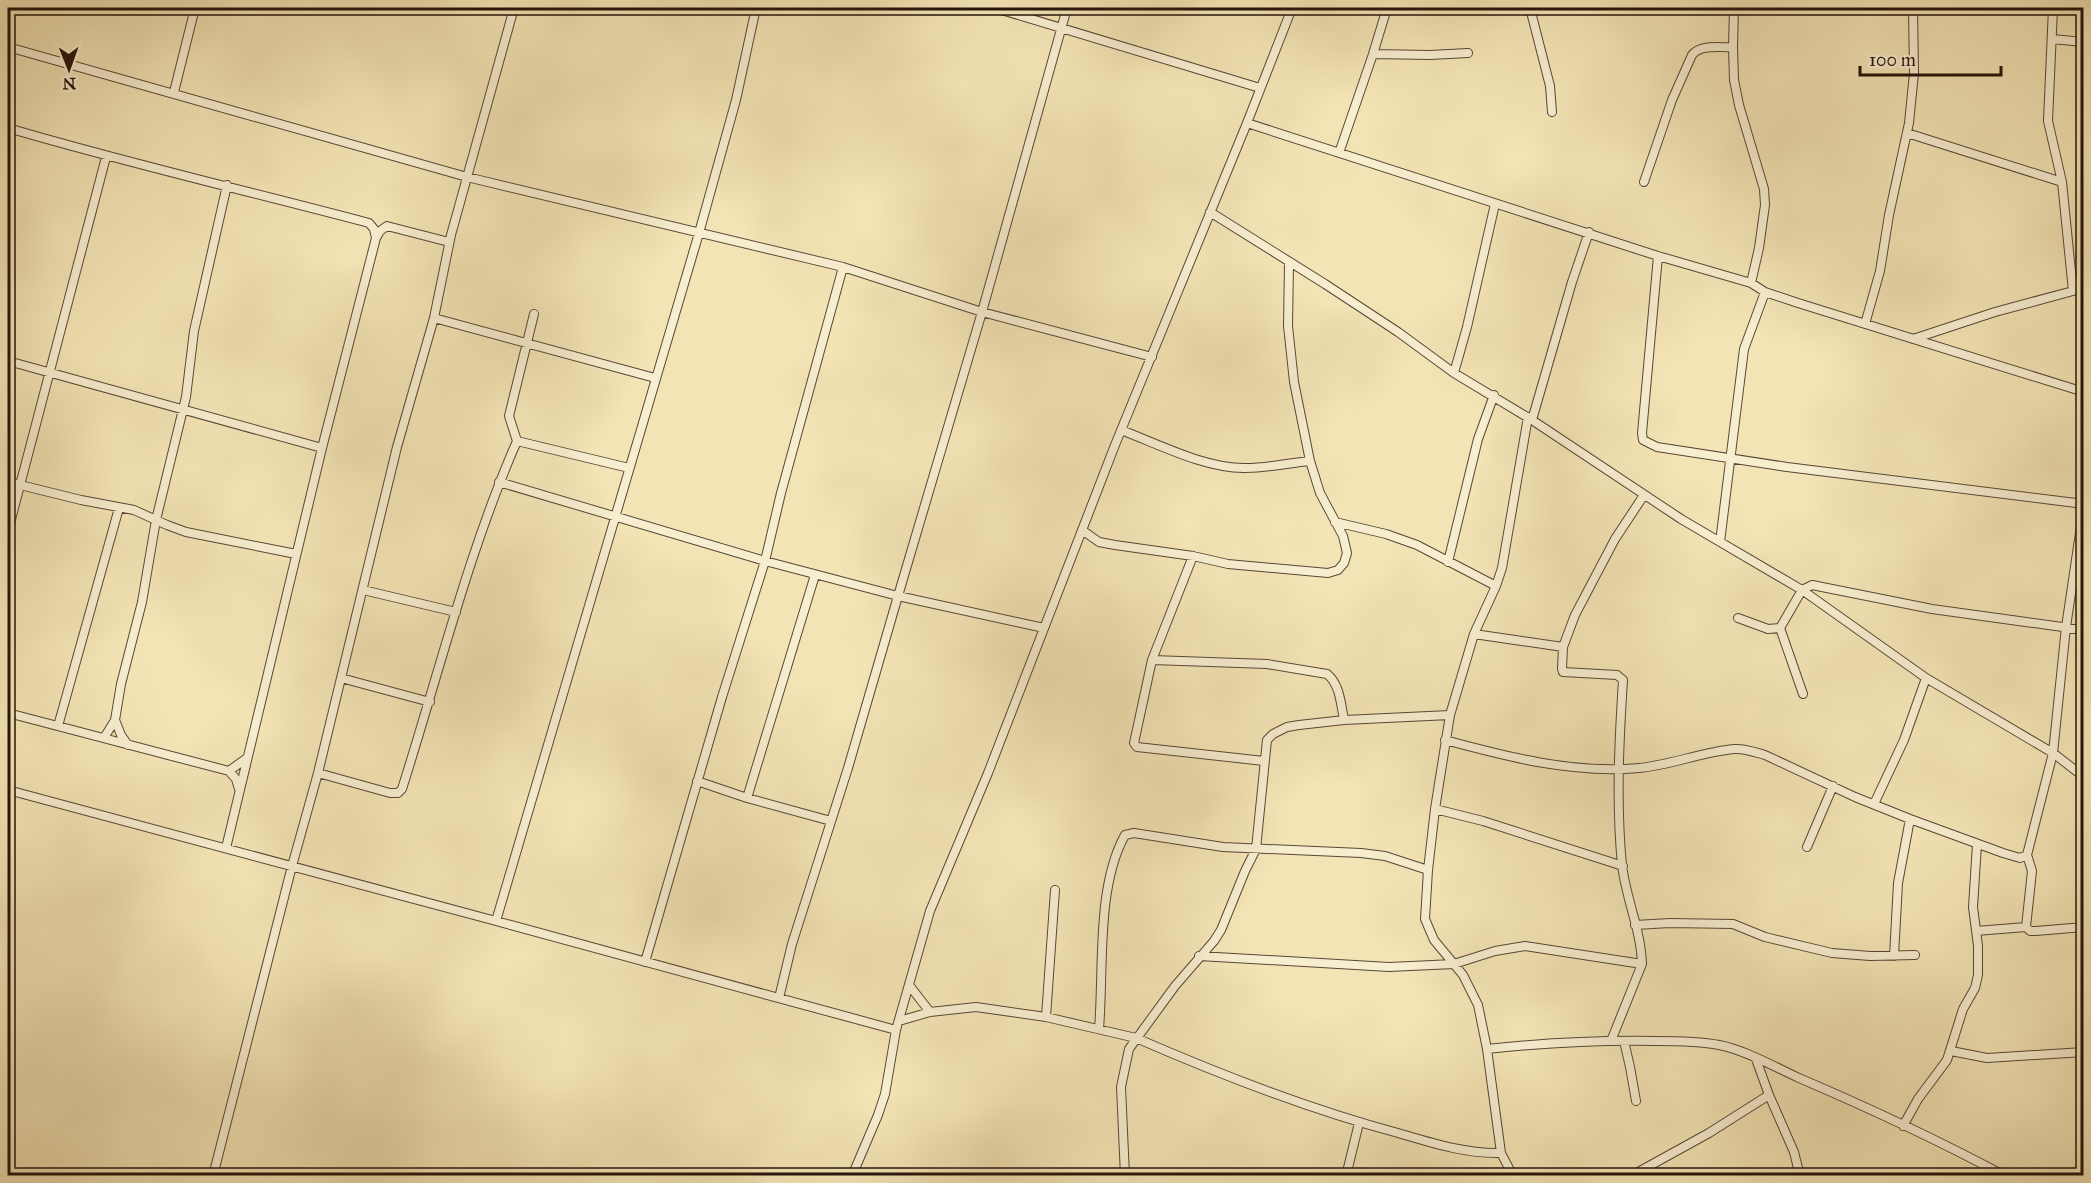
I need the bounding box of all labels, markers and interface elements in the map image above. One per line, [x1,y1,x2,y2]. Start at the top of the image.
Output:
north arrow [39,39,99,99]
scale bar [1860,39,2001,77]
text: 100 m [1869,49,1916,71]
text: N [62,74,76,93]

